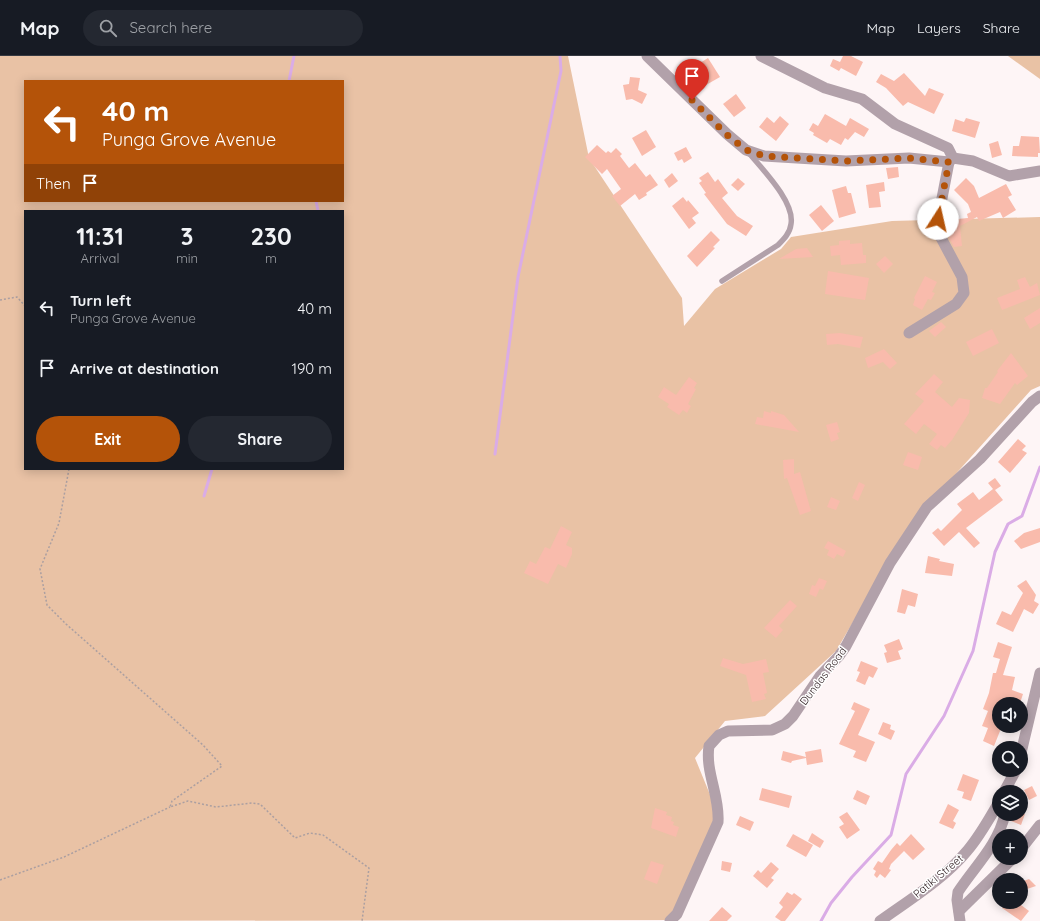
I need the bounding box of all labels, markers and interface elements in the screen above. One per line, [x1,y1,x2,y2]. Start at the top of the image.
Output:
search box [83,10,363,46]
text: Map [20,16,59,40]
icon: search [97,17,119,39]
text: Search here [129,18,212,37]
text: Map [866,19,895,37]
text: Layers [917,19,961,37]
text: Share [983,19,1020,37]
pin [675,59,709,100]
icon: arrive [681,65,703,87]
text: 40 m [102,93,169,128]
icon: left [36,96,88,148]
text: Punga Grove Avenue [102,128,276,151]
icon: arrive [79,172,101,194]
text: Then [36,174,71,193]
position arrow [917,198,959,240]
text: 11:31 [76,221,124,251]
text: 3 [181,221,194,251]
text: 230 [250,221,292,251]
text: Arrival [81,250,119,266]
text: min [176,250,198,266]
text: m [265,250,277,266]
text: Turn left [70,291,132,310]
icon: left [36,297,58,319]
text: 40 m [297,299,332,318]
text: Punga Grove Avenue [70,310,196,326]
icon: arrive [36,357,58,379]
text: Arrive at destination [70,359,219,378]
text: 190 m [291,359,332,378]
button: Exit [36,416,180,462]
button: Share [188,416,332,462]
street label: Dundas Road [797,644,849,708]
map controls [992,697,1028,909]
button: sound [992,697,1028,733]
button: search [992,741,1028,777]
button: layers [992,785,1028,821]
button: + [992,829,1028,865]
street label: Patiki Street [910,851,966,901]
button: − [992,873,1028,909]

